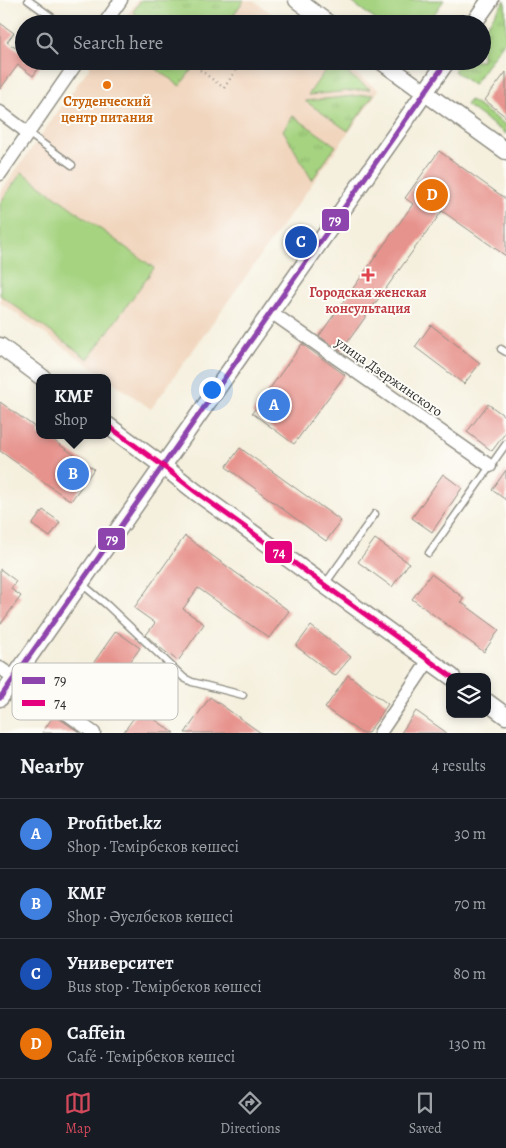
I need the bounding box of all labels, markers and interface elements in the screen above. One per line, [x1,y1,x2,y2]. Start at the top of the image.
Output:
search box [15,15,491,70]
icon: search [33,29,61,57]
text: Search here [73,30,163,56]
marker: Студенческий центр питания [101,79,113,91]
place label: Студенческий центр питания [61,92,153,127]
pin: D [416,176,448,214]
line badge: 79 [321,208,350,232]
text: 79 [329,211,342,230]
pin: C [285,223,317,261]
marker: Городская женская консультация [361,268,375,282]
place label: Городская женская консультация [309,283,427,318]
street label: улица Дзержинского [331,332,446,421]
popup [36,374,111,439]
your location [199,377,225,403]
text: KMF [54,383,93,409]
pin: A [258,386,290,424]
text: Shop [54,409,88,431]
pin: B [57,455,89,493]
line badge: 79 [97,527,126,551]
text: 79 [106,530,119,549]
line badge: 74 [264,540,293,564]
text: 74 [273,543,286,562]
legend [12,663,178,720]
text: 79 [54,671,66,690]
map controls [446,673,491,718]
button: layers [446,673,491,718]
text: 74 [54,694,66,713]
text: Nearby [20,752,83,780]
text: 4 results [432,755,486,777]
text: Profitbet.kz [67,810,162,836]
text: A [31,823,41,845]
text: 30 m [454,823,486,845]
text: Shop · Темірбеков көшесі [67,836,239,858]
text: KMF [67,880,106,906]
text: B [31,893,41,915]
text: 70 m [454,893,486,915]
text: Shop · Әуелбеков көшесі [67,906,233,928]
text: Университет [67,950,174,976]
text: C [31,963,41,985]
text: 80 m [453,963,486,985]
text: Bus stop · Темірбеков көшесі [67,976,262,998]
text: Caffein [67,1020,125,1046]
text: D [30,1033,42,1055]
text: 130 m [449,1033,486,1055]
text: Café · Темірбеков көшесі [67,1046,235,1068]
tab: Map [64,1089,92,1138]
tab: Directions [220,1089,280,1138]
tab: Saved [409,1089,442,1138]

